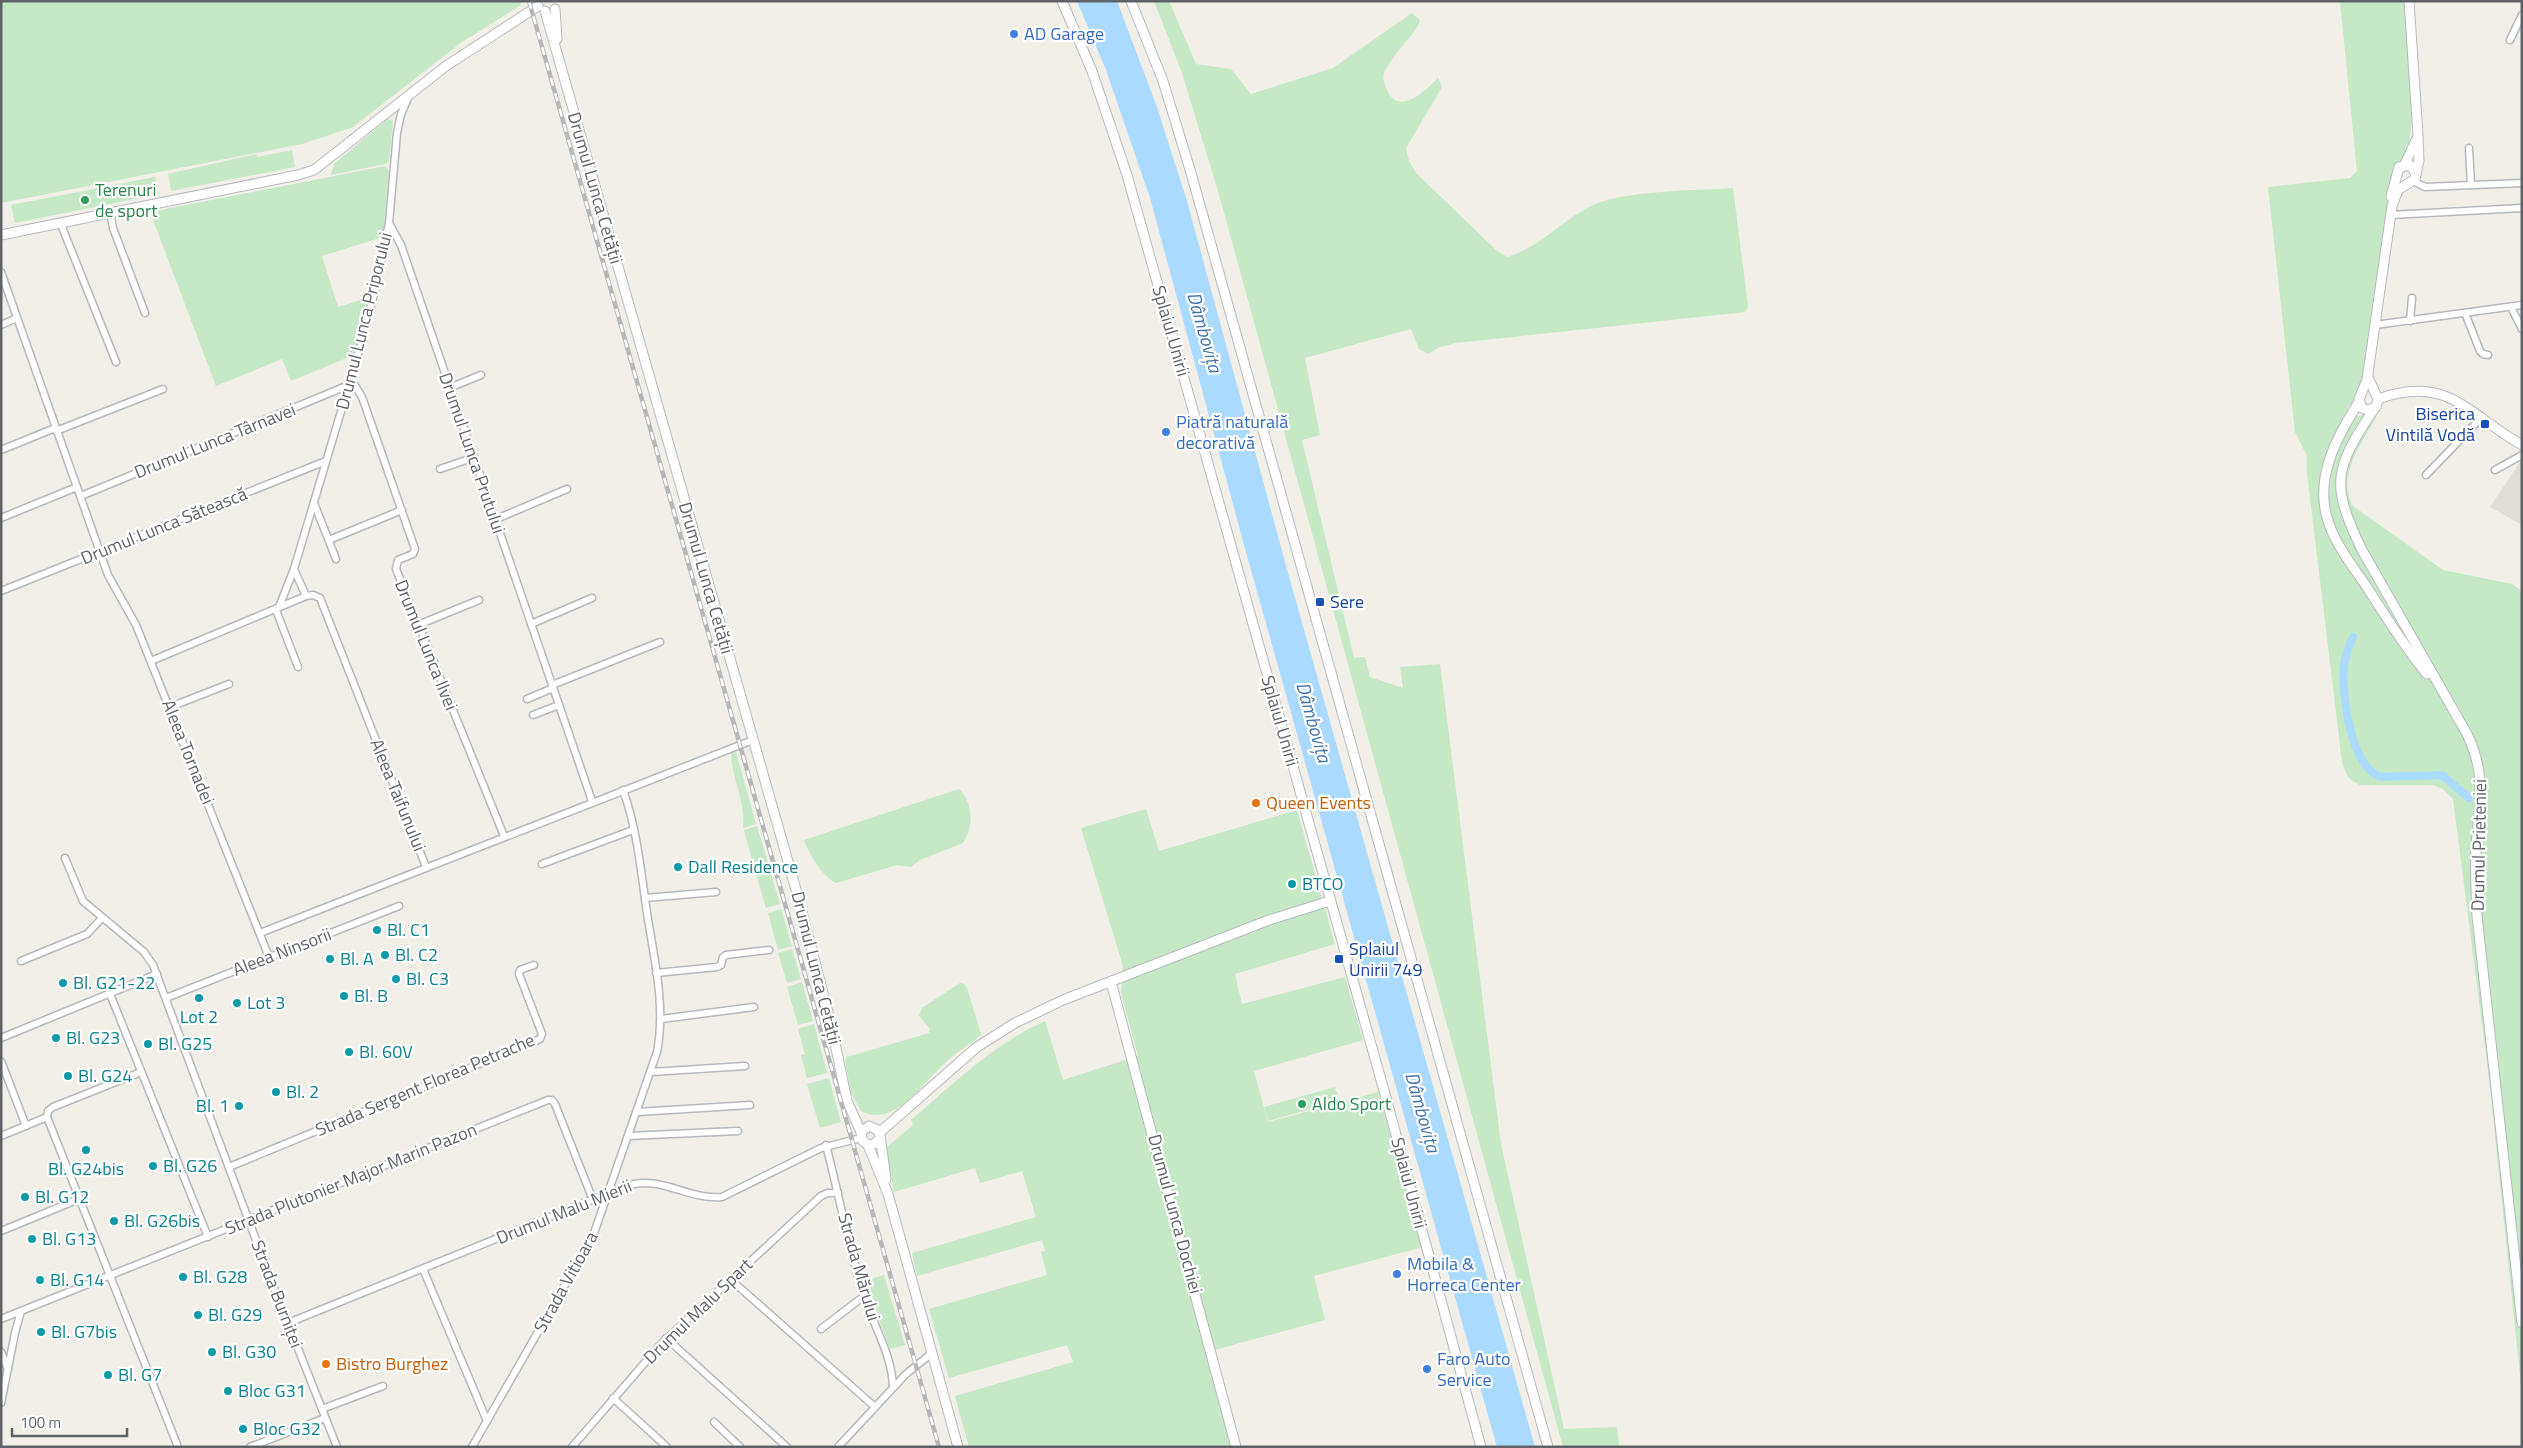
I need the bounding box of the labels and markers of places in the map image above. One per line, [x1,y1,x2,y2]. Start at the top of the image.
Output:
place label: AD Garage [1024,20,1104,47]
marker: AD Garage [1008,28,1020,40]
place label: Terenuri de sport [95,176,158,224]
marker: Terenuri de sport [79,194,91,206]
place label: Biserica Vintilă Vodă [2386,400,2475,448]
place label: Piatră naturală decorativă [1176,408,1288,456]
marker: Biserica Vintilă Vodă [2479,418,2491,430]
marker: Piatră naturală decorativă [1160,426,1172,438]
place label: Sere [1330,588,1364,615]
marker: Sere [1314,596,1326,608]
place label: Queen Events [1266,789,1371,816]
marker: Queen Events [1250,797,1262,809]
place label: Dall Residence [688,853,798,880]
marker: Dall Residence [672,861,684,873]
place label: BTCO [1302,870,1344,897]
marker: BTCO [1286,878,1298,890]
place label: Bl. C1 [387,916,430,943]
marker: Bl. C1 [371,924,383,936]
place label: Splaiul Unirii 749 [1349,935,1423,983]
place label: Bl. C2 [395,941,438,968]
place label: Bl. A [340,945,374,972]
marker: Bl. C2 [379,949,391,961]
marker: Bl. A [324,953,336,965]
marker: Splaiul Unirii 749 [1333,953,1345,965]
place label: Bl. C3 [406,965,449,992]
place label: Bl. G21-22 [73,969,155,996]
marker: Bl. C3 [390,973,402,985]
marker: Bl. G21-22 [57,977,69,989]
place label: Bl. B [354,982,388,1009]
place label: Lot 3 [247,989,285,1016]
marker: Bl. B [338,990,350,1002]
marker: Lot 2 [193,992,205,1004]
marker: Lot 3 [231,997,243,1009]
place label: Lot 2 [180,1003,218,1030]
place label: Bl. G23 [66,1024,120,1051]
place label: Bl. G25 [158,1030,212,1057]
marker: Bl. G23 [50,1032,62,1044]
marker: Bl. G25 [142,1038,154,1050]
place label: Bl. 60V [359,1038,413,1065]
marker: Bl. 60V [343,1046,355,1058]
place label: Bl. G24 [78,1062,132,1089]
marker: Bl. G24 [62,1070,74,1082]
place label: Bl. 2 [286,1078,319,1105]
marker: Bl. 2 [270,1086,282,1098]
place label: Aldo Sport [1312,1090,1392,1117]
place label: Bl. 1 [196,1092,229,1119]
marker: Aldo Sport [1296,1098,1308,1110]
marker: Bl. 1 [233,1100,245,1112]
marker: Bl. G24bis [80,1144,92,1156]
place label: Bl. G26 [163,1152,217,1179]
place label: Bl. G24bis [48,1155,124,1182]
marker: Bl. G26 [147,1160,159,1172]
place label: Bl. G12 [35,1183,89,1210]
marker: Bl. G12 [19,1191,31,1203]
place label: Bl. G26bis [124,1207,200,1234]
marker: Bl. G26bis [108,1215,120,1227]
place label: Bl. G13 [42,1225,96,1252]
marker: Bl. G13 [26,1233,38,1245]
place label: Mobila & Horreca Center [1407,1250,1521,1298]
place label: Bl. G28 [193,1263,247,1290]
place label: Bl. G14 [50,1266,104,1293]
marker: Mobila & Horreca Center [1391,1268,1403,1280]
marker: Bl. G28 [177,1271,189,1283]
marker: Bl. G14 [34,1274,46,1286]
place label: Bl. G29 [208,1301,262,1328]
marker: Bl. G29 [192,1309,204,1321]
place label: Bl. G7bis [51,1318,117,1345]
marker: Bl. G7bis [35,1326,47,1338]
place label: Bl. G30 [222,1338,276,1365]
place label: Faro Auto Service [1437,1345,1511,1393]
marker: Bl. G30 [206,1346,218,1358]
place label: Bistro Burghez [336,1350,448,1377]
marker: Bistro Burghez [320,1358,332,1370]
place label: Bl. G7 [118,1361,162,1388]
marker: Faro Auto Service [1421,1363,1433,1375]
marker: Bl. G7 [102,1369,114,1381]
place label: Bloc G31 [238,1377,306,1404]
marker: Bloc G31 [222,1385,234,1397]
place label: Bloc G32 [253,1415,321,1442]
marker: Bloc G32 [237,1423,249,1435]

